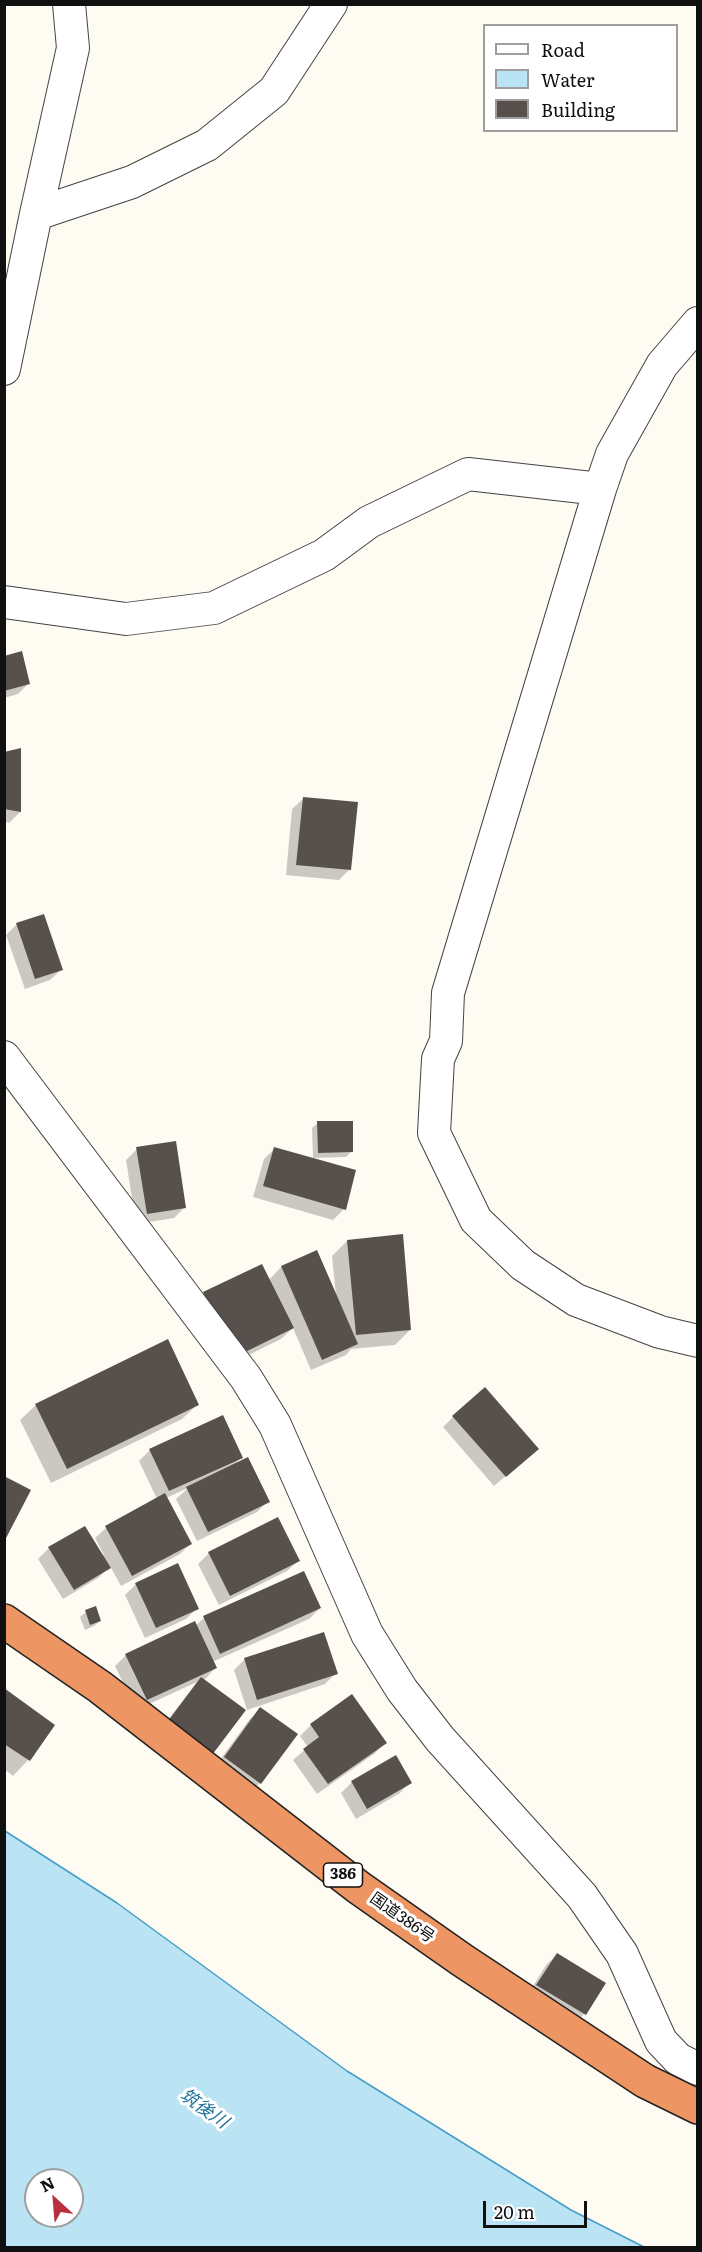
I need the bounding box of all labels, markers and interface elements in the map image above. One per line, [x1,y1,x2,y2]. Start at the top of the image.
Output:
legend [483,24,678,132]
text: Road [541,36,585,63]
text: Water [541,66,594,93]
text: Building [541,96,615,123]
road number: 386 [324,1863,362,1887]
street label: 国道386号 [366,1889,438,1947]
water label: 筑後川 [176,2085,232,2133]
north arrow [24,2168,84,2228]
text: N [36,2170,58,2197]
scale bar [486,2189,590,2227]
text: 20 m [494,2198,535,2225]

